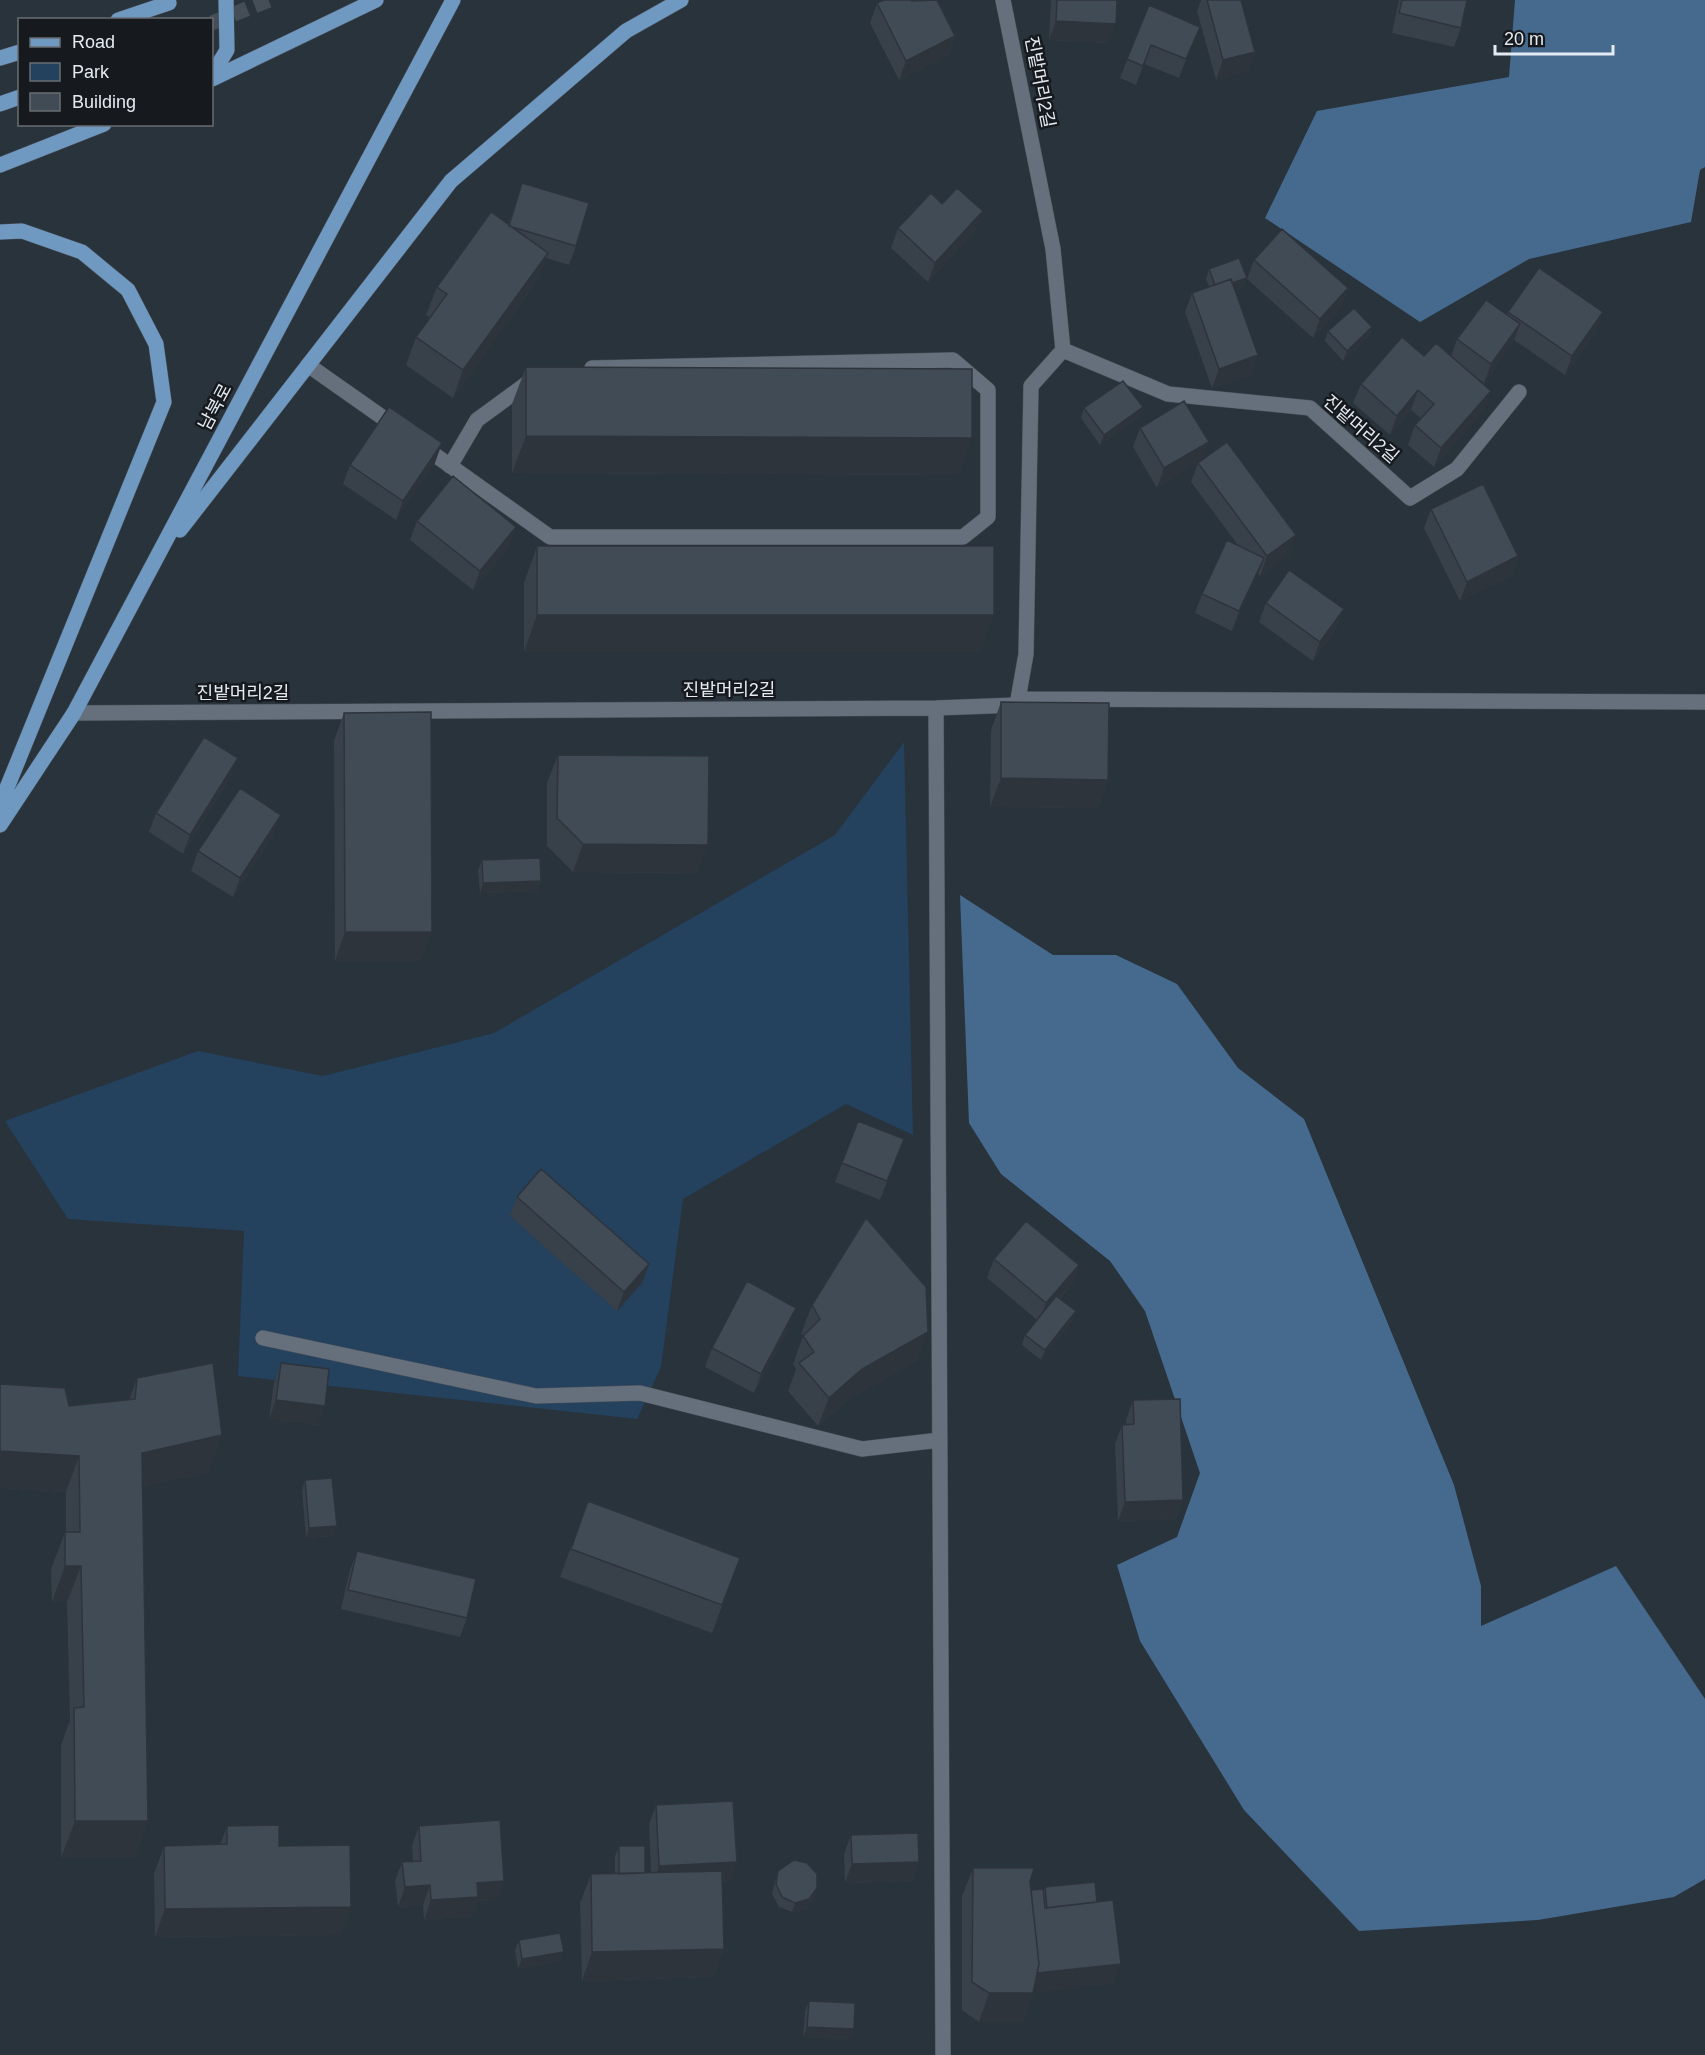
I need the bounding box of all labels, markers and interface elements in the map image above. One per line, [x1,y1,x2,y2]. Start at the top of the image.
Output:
legend [18,18,213,126]
scale bar [1495,18,1614,56]
text: 20 m [1504,29,1544,49]
text: Road [72,32,115,52]
street label: 진밭머리2길 [1021,35,1059,129]
text: Park [72,62,110,82]
text: Building [72,92,136,112]
street label: 남북로 [195,380,235,434]
street label: 진밭머리2길 [1319,391,1403,467]
street label: 진밭머리2길 [683,680,775,700]
street label: 진밭머리2길 [197,683,289,703]

